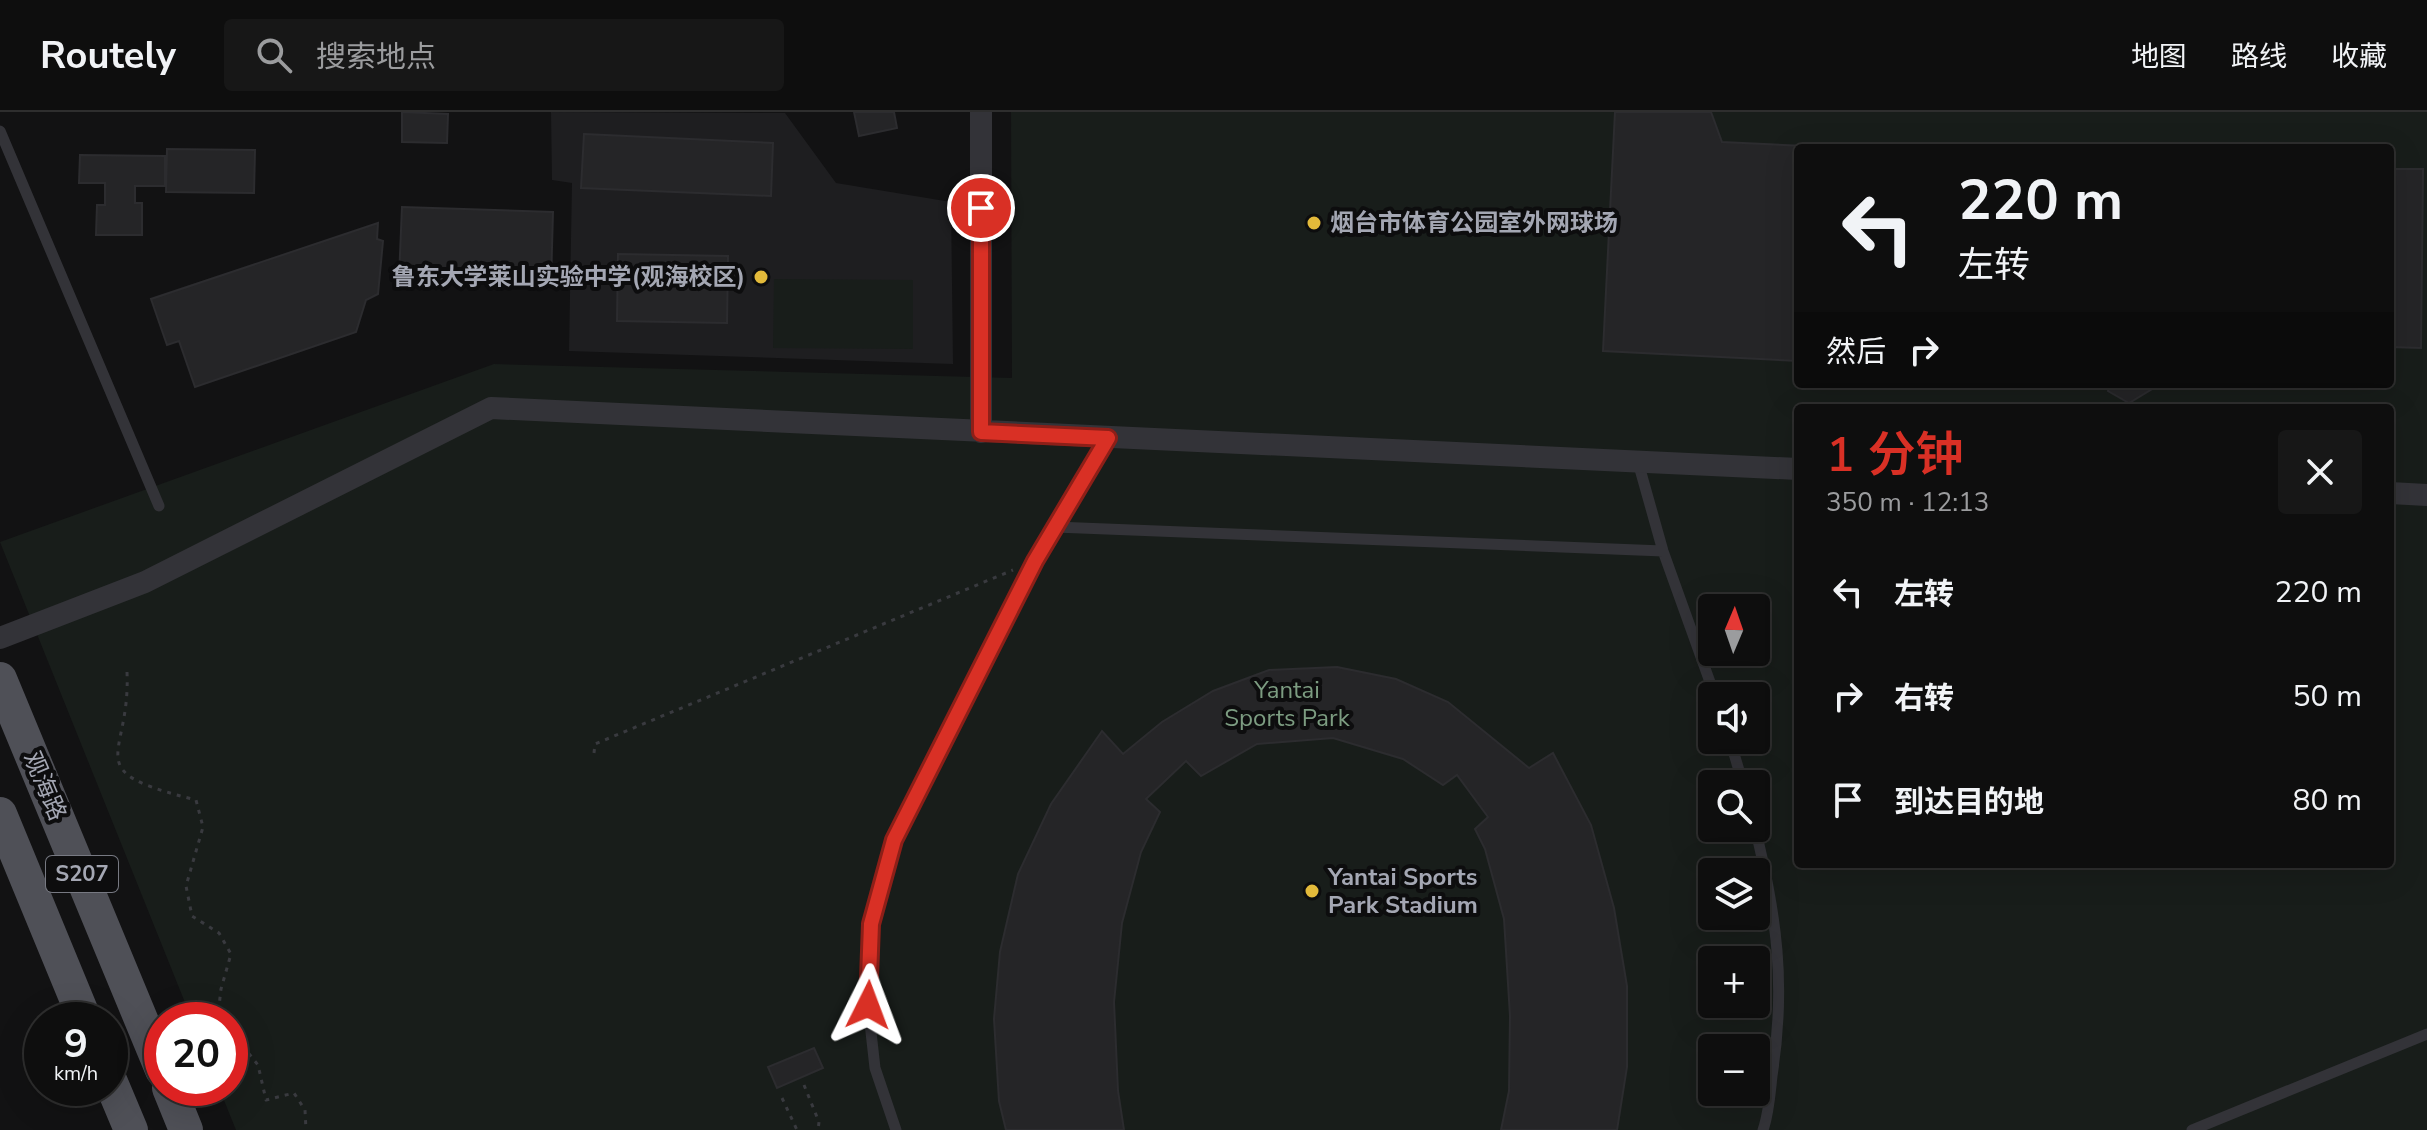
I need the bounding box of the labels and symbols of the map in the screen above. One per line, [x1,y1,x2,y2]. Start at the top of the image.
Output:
pin [947,174,1015,242]
place label: 烟台市体育公园室外网球场 [1330,207,1618,239]
marker: 烟台市体育公园室外网球场 [1305,214,1323,232]
place label: 鲁东大学莱山实验中学(观海校区) [392,261,745,293]
marker: 鲁东大学莱山实验中学(观海校区) [752,268,770,286]
north arrow [1698,594,1770,666]
park label: Yantai Sports Park [1224,674,1351,734]
street label: 观海路 [16,747,74,825]
road number: S207 [46,856,118,892]
place label: Yantai Sports Park Stadium [1327,861,1478,921]
marker: Yantai Sports Park Stadium [1303,882,1321,900]
position arrow [826,963,910,1047]
speed limit sign: 20 [144,1002,248,1106]

